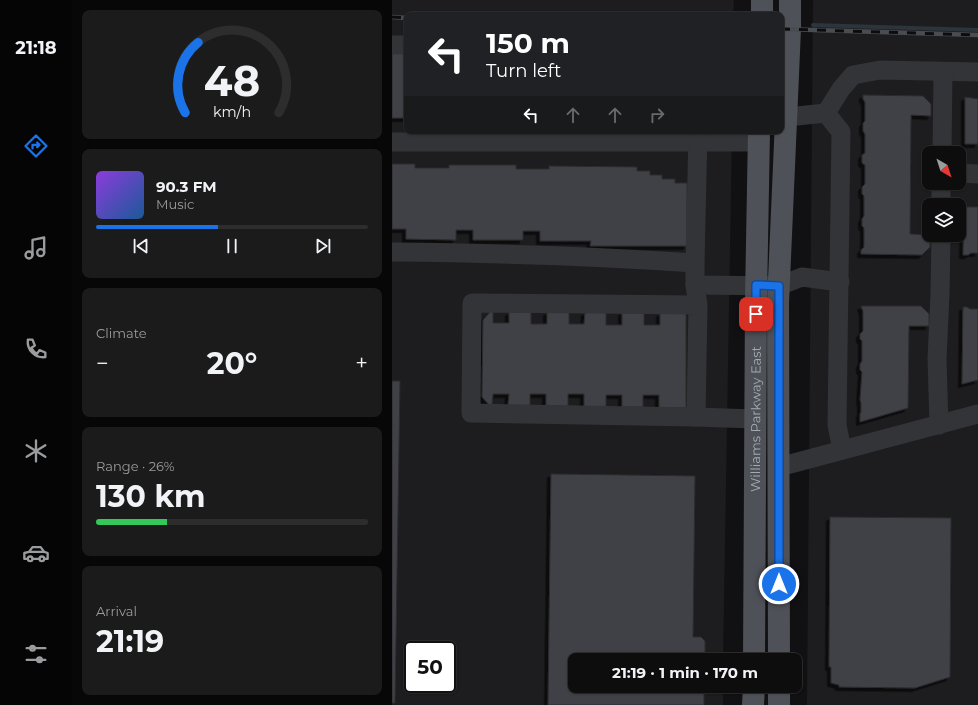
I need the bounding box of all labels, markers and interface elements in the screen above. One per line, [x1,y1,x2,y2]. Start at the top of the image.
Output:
text: 150 m [486,26,570,60]
icon: left [420,28,472,80]
text: 21:18 [15,37,57,59]
text: 48 [204,55,260,105]
text: Turn left [486,60,561,82]
text: km/h [213,102,251,120]
icon: left [520,104,542,126]
icon: ahead [562,104,584,126]
icon: ahead [604,104,626,126]
icon: right [646,104,668,126]
icon: directions [22,132,50,160]
north arrow [922,146,966,190]
map controls [922,146,966,242]
text: 90.3 FM [156,177,217,196]
text: Music [156,196,194,212]
button: layers [922,198,966,242]
icon: music [22,234,50,262]
icon: previous [130,235,152,257]
icon: pause [221,235,243,257]
icon: next [312,235,334,257]
pin [739,297,773,331]
icon: arrive [745,303,767,325]
text: Climate [96,325,147,341]
icon: phone [22,335,50,363]
text: 20° [207,345,257,382]
street label: Williams Parkway East [747,346,764,492]
text: − [96,350,109,377]
text: + [355,350,368,377]
icon: climate [22,437,50,465]
text: Range · 26% [96,458,174,474]
text: 130 km [96,478,205,515]
icon: car [22,539,50,567]
position arrow [758,563,800,605]
text: Arrival [96,603,137,619]
text: 21:19 [96,623,164,660]
icon: filters [22,640,50,668]
speed limit sign: 50 [404,641,456,693]
text: 21:19 · 1 min · 170 m [612,663,758,682]

